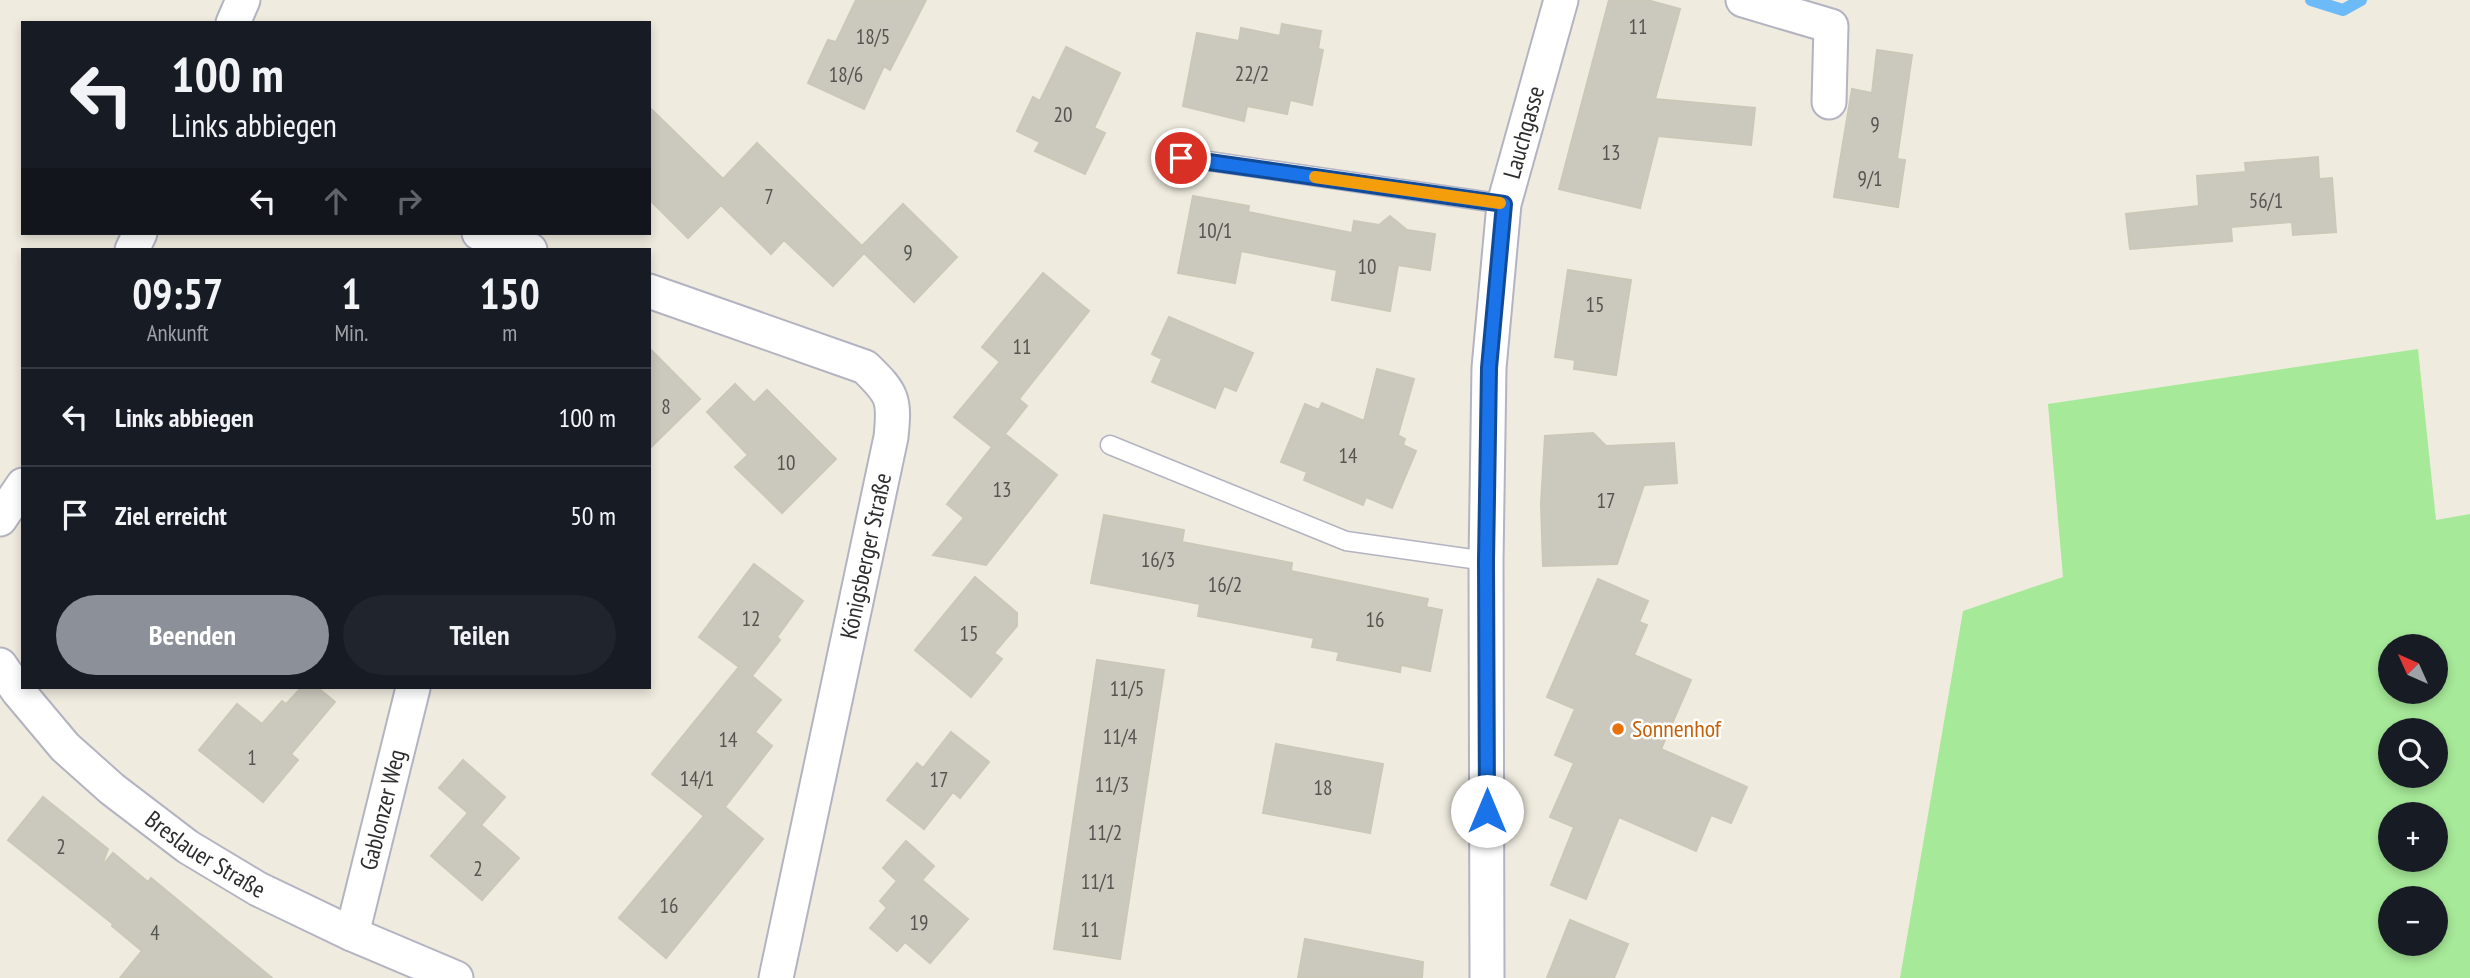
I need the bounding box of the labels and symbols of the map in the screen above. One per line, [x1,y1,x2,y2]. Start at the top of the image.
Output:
house number: 11 [1629,13,1647,40]
house number: 18/5 [856,23,890,50]
house number: 22/2 [1235,60,1269,87]
house number: 18/6 [829,61,863,88]
street label: Lauchgasse [1496,82,1551,182]
house number: 20 [1054,101,1072,128]
house number: 9 [1870,111,1880,138]
pin [1151,128,1211,188]
house number: 13 [1602,139,1620,166]
house number: 9/1 [1857,165,1883,192]
house number: 7 [764,183,774,210]
house number: 56/1 [2249,187,2283,214]
house number: 10/1 [1198,217,1232,244]
house number: 9 [903,239,913,266]
house number: 10 [1358,253,1376,280]
house number: 15 [1586,291,1604,318]
house number: 11 [1013,333,1031,360]
house number: 8 [661,393,671,420]
house number: 14 [1339,442,1358,469]
house number: 10 [777,449,795,476]
street label: Königsberger Straße [833,470,898,642]
house number: 13 [993,476,1011,503]
house number: 17 [1597,487,1615,514]
house number: 16/3 [1141,546,1175,573]
house number: 16/2 [1208,571,1242,598]
house number: 12 [742,605,760,632]
house number: 16 [1366,606,1384,633]
house number: 15 [960,620,978,647]
north arrow [2378,634,2448,704]
house number: 11/5 [1110,675,1144,702]
place label: Sonnenhof [1632,713,1722,744]
marker: Sonnenhof [1610,721,1626,737]
house number: 11/4 [1103,723,1138,750]
house number: 14 [719,726,738,753]
house number: 1 [247,744,257,771]
street label: Gablonzer Weg [352,746,412,873]
house number: 14/1 [680,765,714,792]
house number: 17 [930,766,948,793]
house number: 11/3 [1095,771,1129,798]
house number: 18 [1314,774,1332,801]
position arrow [1450,774,1524,848]
street label: Breslauer Straße [139,804,270,905]
house number: 11/2 [1088,819,1122,846]
house number: 2 [56,833,66,860]
house number: 2 [473,855,483,882]
house number: 11/1 [1081,868,1115,895]
house number: 16 [660,892,678,919]
house number: 19 [910,909,928,936]
house number: 11 [1081,916,1099,943]
house number: 4 [150,919,160,946]

